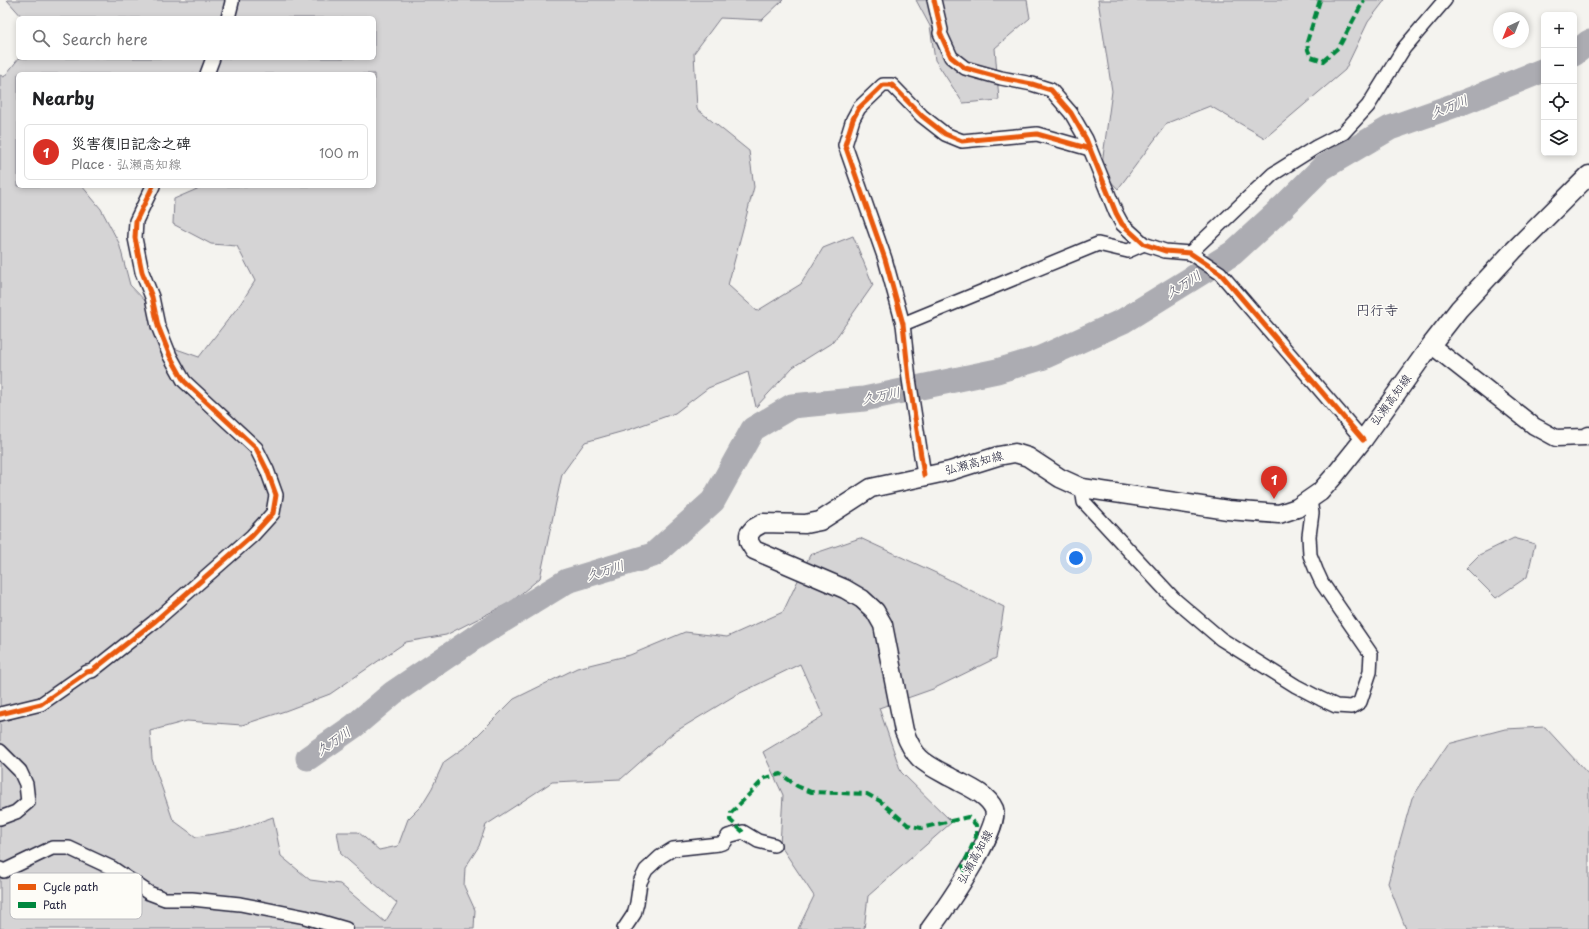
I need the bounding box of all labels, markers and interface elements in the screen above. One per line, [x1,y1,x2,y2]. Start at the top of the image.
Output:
north arrow [1493,12,1529,48]
map controls [1541,12,1577,156]
button: + [1541,12,1577,48]
search box [16,16,376,60]
icon: search [30,27,52,49]
text: Search here [62,27,148,50]
button: − [1541,48,1577,84]
button: locate [1541,84,1577,120]
text: Nearby [32,85,94,111]
water label: 久万川 [1427,90,1470,121]
button: layers [1541,120,1577,156]
text: 災害復旧記念之碑 [71,131,191,154]
text: 1 [43,143,49,162]
text: 100 m [319,143,359,162]
text: Place · 弘瀬高知線 [71,154,181,173]
water label: 久万川 [1161,265,1204,302]
district label: 円行寺 [1356,299,1398,320]
street label: 弘瀬高知線 [1365,370,1415,429]
water label: 久万川 [860,381,902,408]
street label: 弘瀬高知線 [942,446,1005,478]
pin: 1 [1261,466,1287,499]
your location [1066,548,1086,568]
water label: 久万川 [583,555,626,584]
water label: 久万川 [311,722,354,759]
street label: 弘瀬高知線 [952,826,997,887]
legend [10,873,142,919]
text: Cycle path [43,878,98,895]
text: Path [43,896,67,913]

